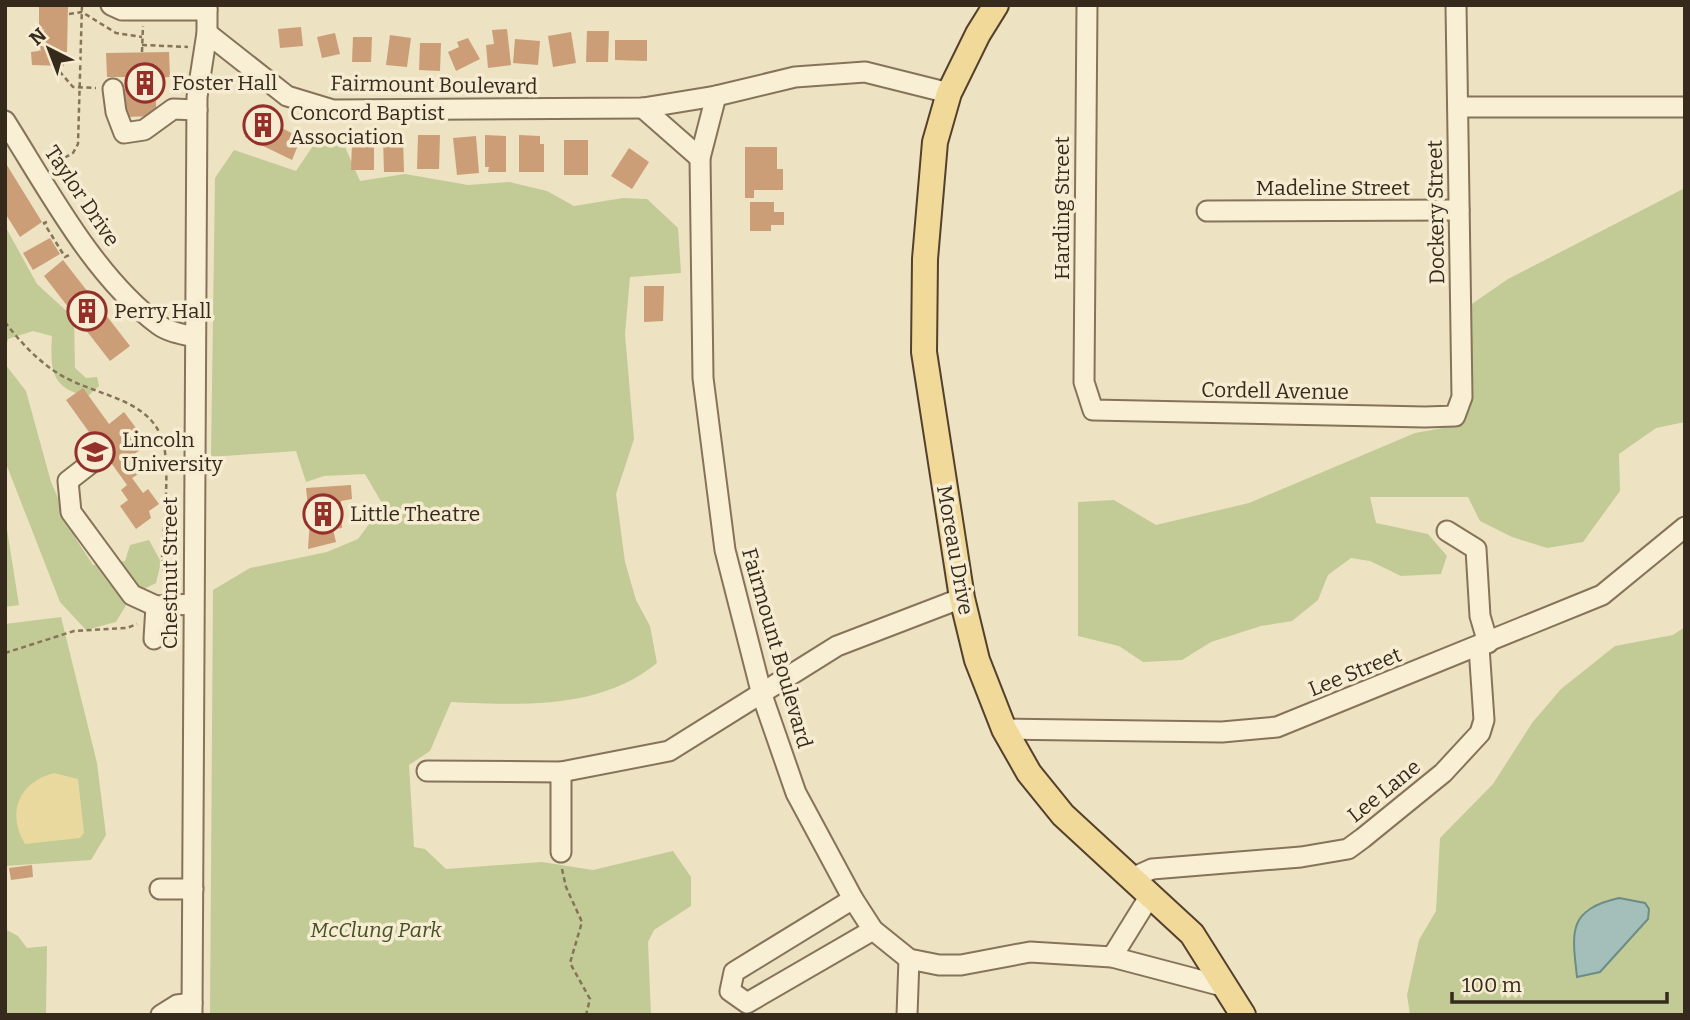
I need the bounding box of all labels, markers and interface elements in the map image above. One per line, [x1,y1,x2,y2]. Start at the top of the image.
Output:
north arrow [14,14,84,84]
text: N [25,23,51,50]
building icon: Foster Hall [124,62,166,104]
place label: Foster Hall [172,70,277,96]
street label: Fairmount Boulevard [330,70,538,100]
place label: Concord Baptist Association [290,100,445,150]
building icon: Concord Baptist Association [242,104,284,146]
street label: Harding Street [1049,136,1075,280]
street label: Dockery Street [1422,139,1450,284]
street label: Taylor Drive [39,141,125,251]
street label: Madeline Street [1256,175,1411,201]
building icon: Perry Hall [66,290,108,332]
place label: Perry Hall [114,298,211,324]
street label: Cordell Avenue [1201,377,1349,405]
place label: Lincoln University [122,427,224,477]
school or university icon: Lincoln University [74,431,116,473]
street label: Moreau Drive [931,483,979,617]
building icon: Little Theatre [302,493,344,535]
street label: Chestnut Street [157,496,183,649]
place label: Little Theatre [350,501,480,527]
street label: Fairmount Boulevard [736,545,818,751]
street label: Lee Street [1305,641,1406,702]
street label: Lee Lane [1342,754,1426,828]
park label: McClung Park [310,917,442,943]
scale bar [1452,960,1667,1004]
text: 100 m [1462,972,1522,998]

